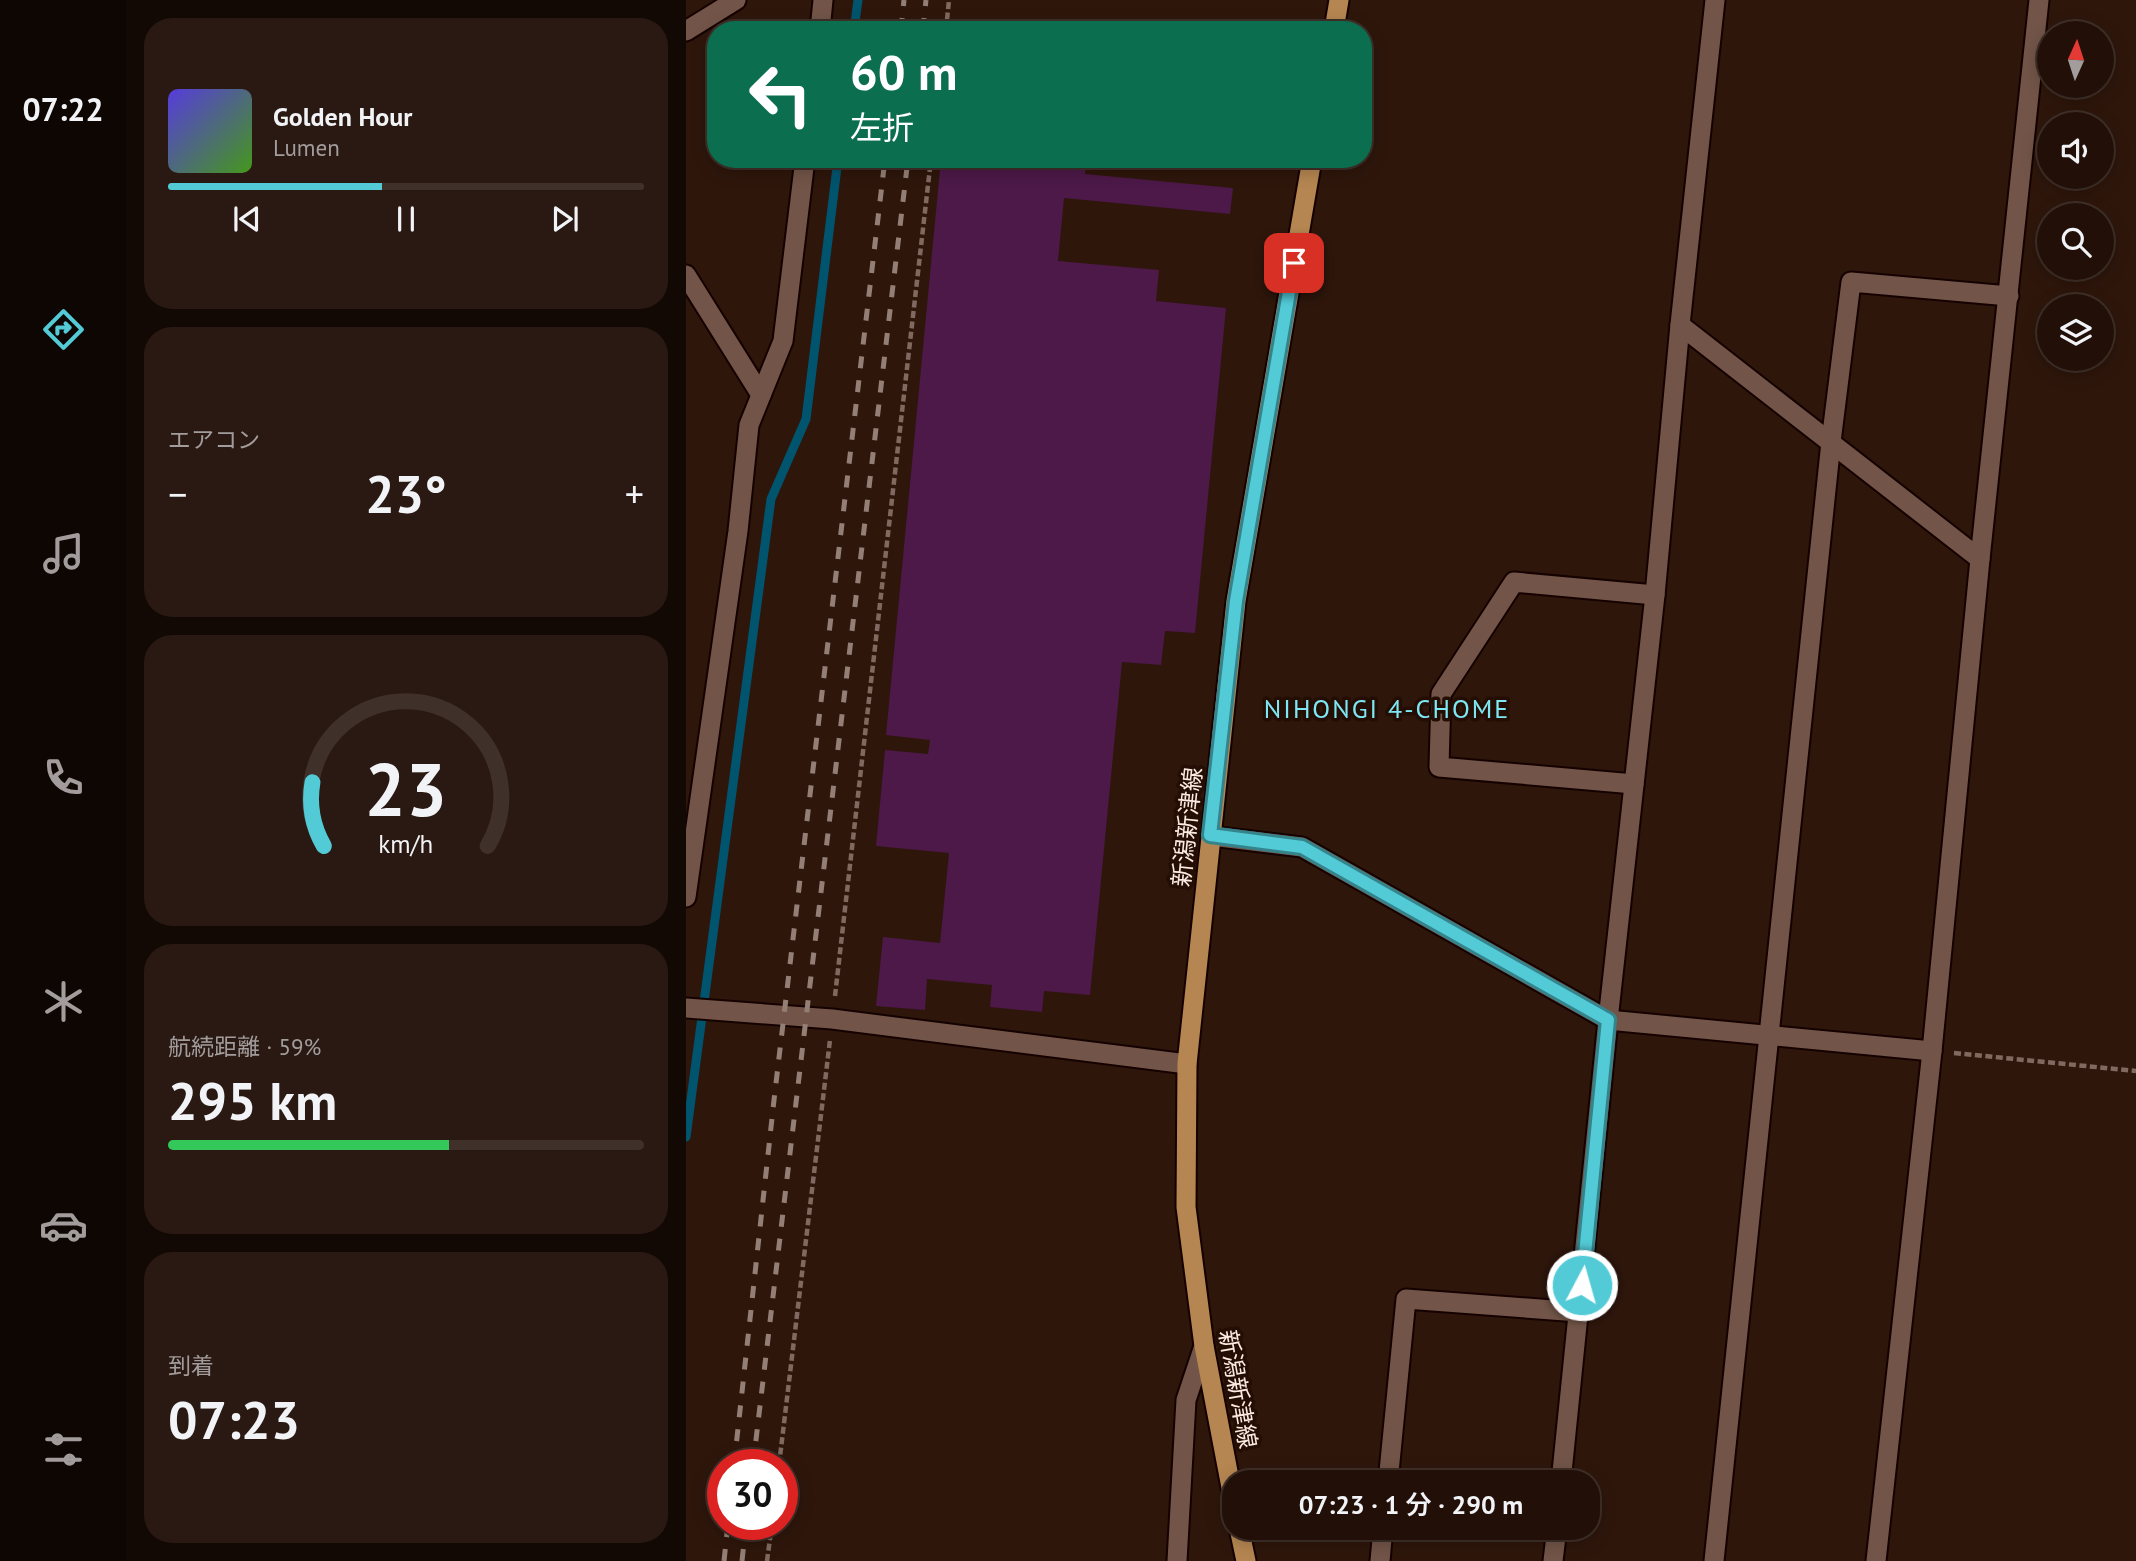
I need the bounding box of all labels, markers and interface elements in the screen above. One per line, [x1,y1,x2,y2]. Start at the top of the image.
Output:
north arrow [2037,21,2114,98]
map controls [2037,21,2114,371]
text: 60 m [850,40,957,104]
icon: left [735,49,826,140]
text: 07:22 [22,88,104,130]
text: Golden Hour [273,100,412,133]
text: 左折 [850,106,914,148]
button: sound [2037,112,2114,189]
text: Lumen [273,133,340,162]
icon: previous [228,200,266,238]
icon: pause [387,200,425,238]
icon: next [546,200,584,238]
button: search [2037,203,2114,280]
pin [1264,233,1324,293]
icon: arrive [1275,244,1313,282]
button: layers [2037,294,2114,371]
icon: directions [39,305,88,354]
text: エアコン [168,425,260,454]
text: 23° [365,460,447,527]
text: − [168,469,187,518]
text: + [625,469,644,518]
icon: music [39,529,88,578]
district label: NIHONGI 4-CHOME [1264,692,1510,725]
text: 23 [365,743,447,837]
icon: phone [39,753,88,802]
street label: 新潟新津線 [1165,766,1209,888]
text: km/h [379,828,433,860]
icon: climate [39,977,88,1026]
text: 航続距離 · 59% [168,1032,321,1061]
text: 295 km [168,1067,337,1134]
icon: car [39,1201,88,1250]
position arrow [1545,1248,1619,1322]
street label: 新潟新津線 [1212,1327,1264,1451]
text: 到着 [168,1351,214,1380]
text: 07:23 [168,1386,300,1453]
icon: filters [39,1425,88,1474]
speed limit sign: 30 [707,1449,798,1540]
text: 07:23 · 1 分 · 290 m [1299,1488,1523,1521]

